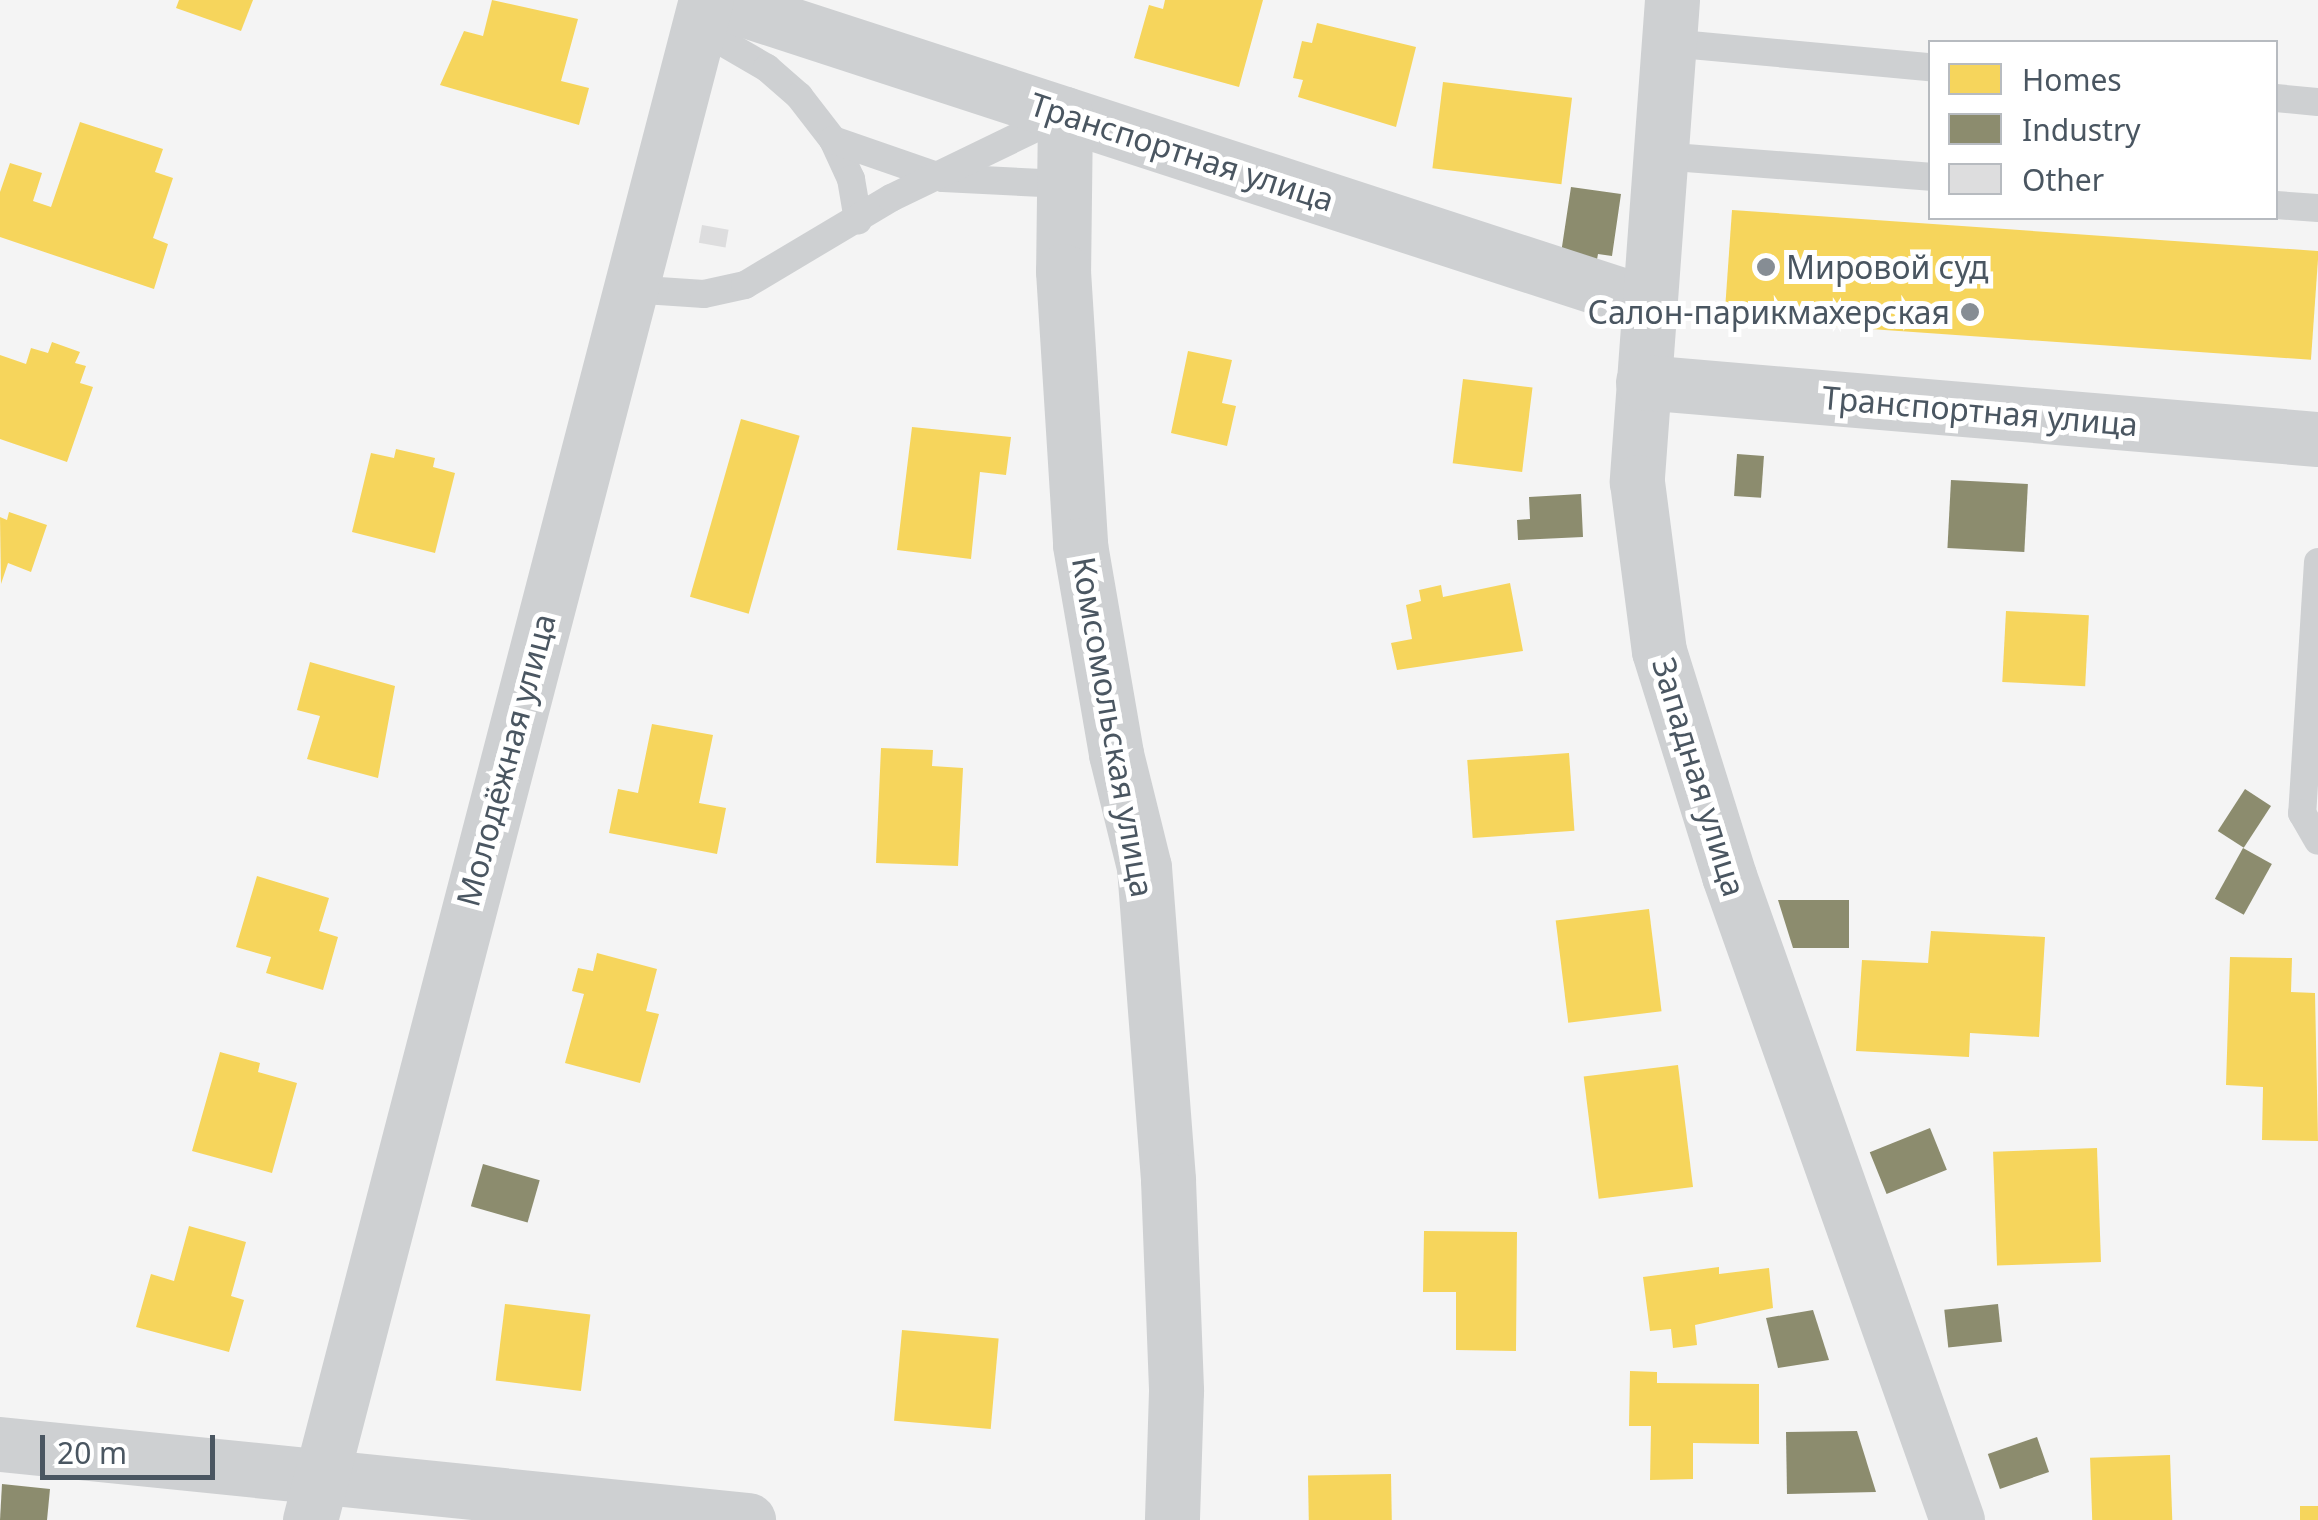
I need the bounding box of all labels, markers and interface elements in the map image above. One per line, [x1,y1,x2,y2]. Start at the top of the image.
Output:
legend [1928,40,2278,220]
text: Homes [2022,59,2122,100]
street label: Транспортная улица [1025,85,1339,219]
text: Industry [2022,109,2141,150]
text: Other [2022,159,2104,200]
place label: Мировой суд [1786,248,1988,286]
marker: Мировой суд [1755,256,1777,278]
place label: Салон-парикмахерская [1588,293,1950,331]
marker: Салон-парикмахерская [1959,301,1981,323]
street label: Транспортная улица [1820,378,2140,444]
street label: Комсомольская улица [1064,554,1162,900]
street label: Молодёжная улица [448,610,564,910]
street label: Западная улица [1644,653,1754,901]
scale bar [45,1415,220,1477]
text: 20 m [57,1432,127,1473]

